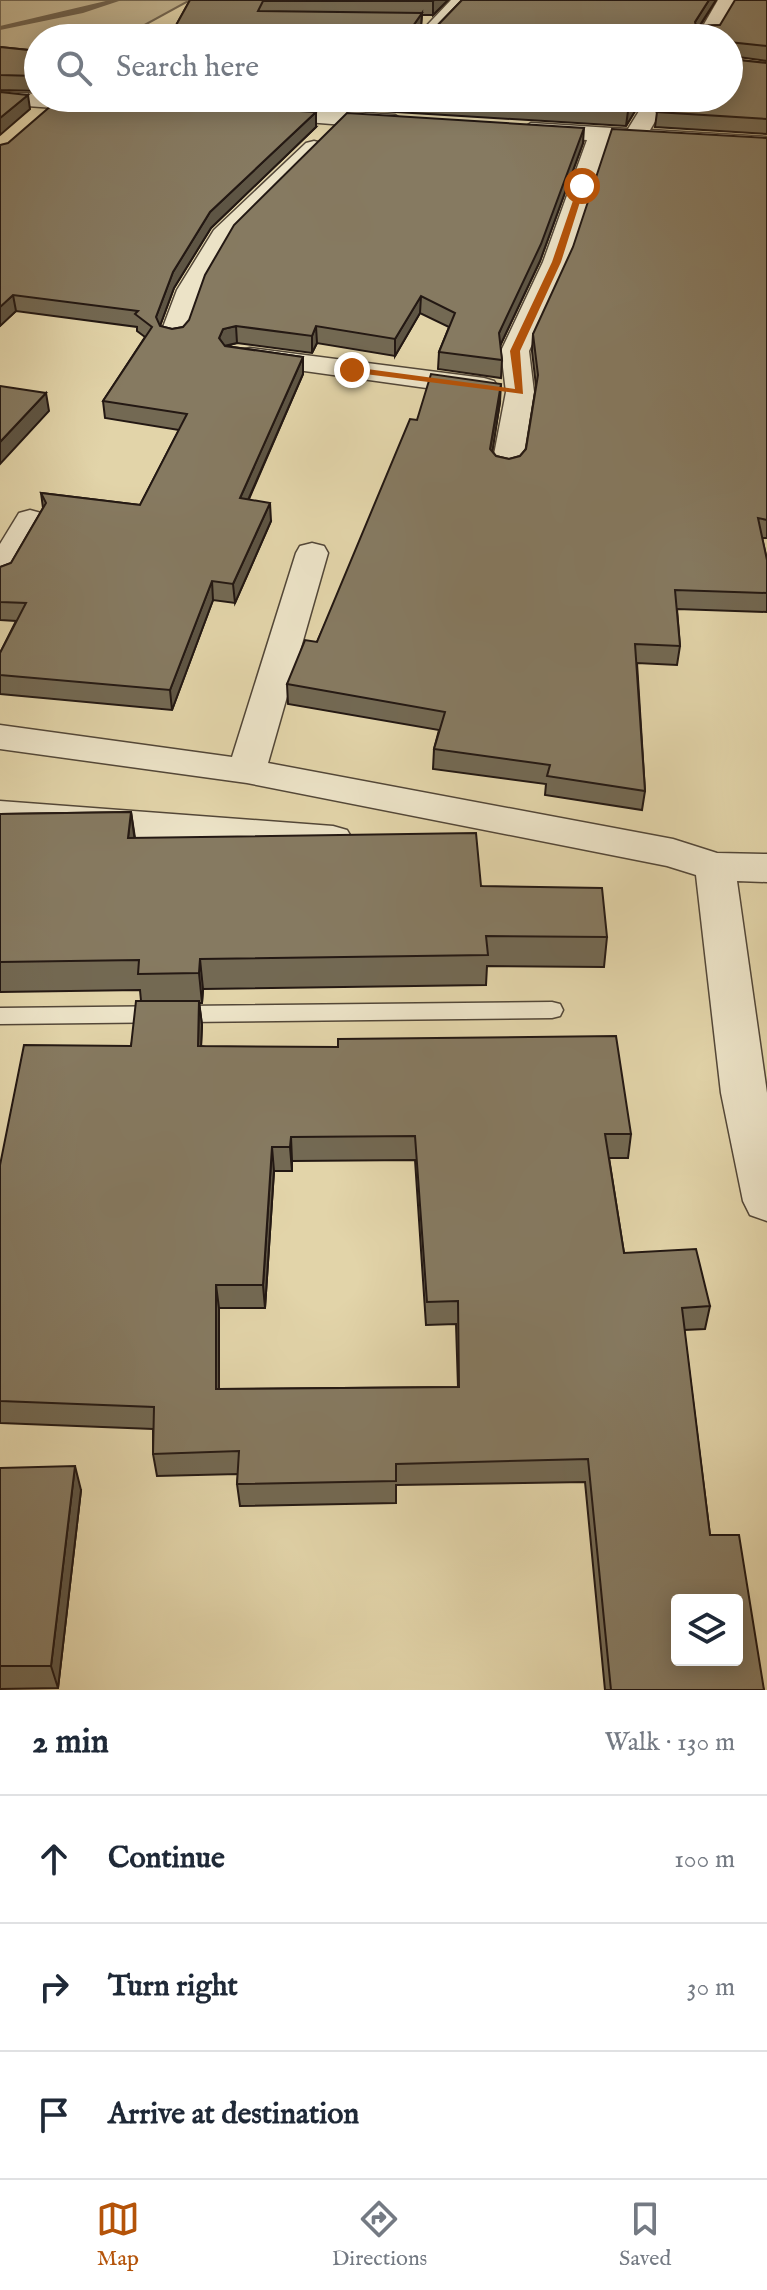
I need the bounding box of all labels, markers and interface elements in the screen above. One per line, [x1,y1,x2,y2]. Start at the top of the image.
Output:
search box [24,24,743,112]
icon: search [52,46,96,90]
text: Search here [116,49,259,87]
route start [564,168,600,204]
route end [334,352,370,388]
map controls [671,1594,743,1666]
button: layers [671,1594,743,1666]
text: 2 min [32,1721,109,1764]
text: Walk · 130 m [605,1726,735,1759]
icon: ahead [32,1837,76,1881]
text: Continue [108,1840,225,1878]
text: 100 m [674,1843,735,1876]
icon: right [32,1965,76,2009]
text: Turn right [108,1968,238,2006]
text: 30 m [687,1971,735,2004]
icon: arrive [32,2093,76,2137]
text: Arrive at destination [108,2096,359,2134]
tab: Map [96,2197,140,2273]
tab: Directions [332,2197,427,2273]
tab: Saved [619,2197,671,2273]

